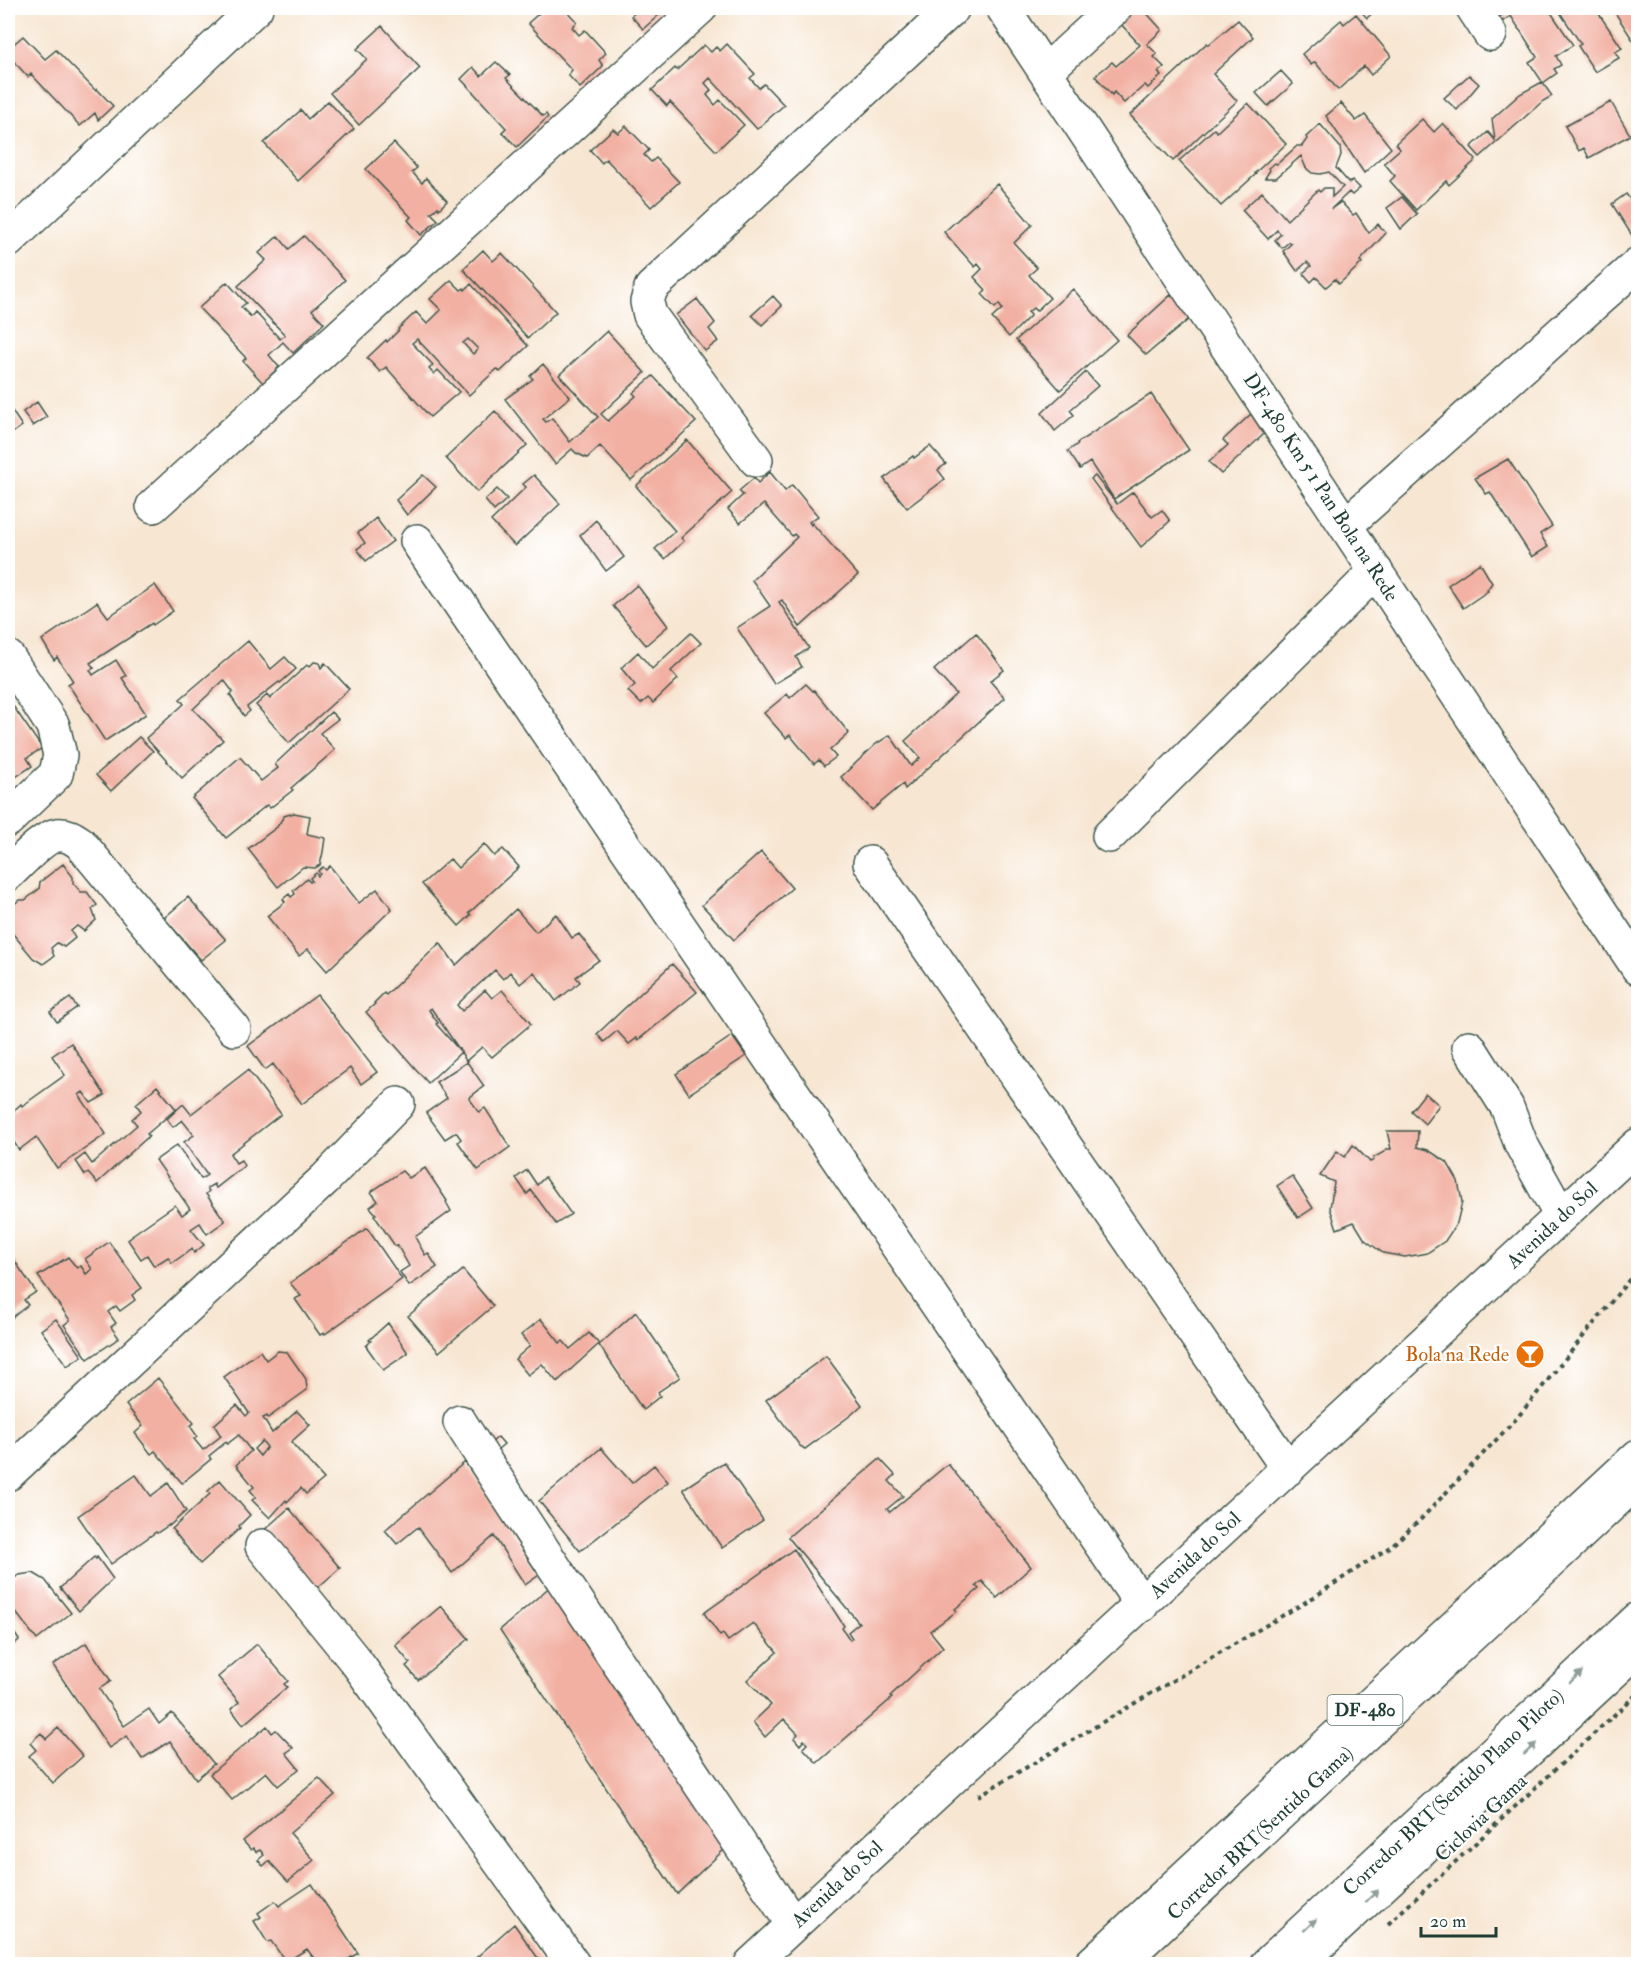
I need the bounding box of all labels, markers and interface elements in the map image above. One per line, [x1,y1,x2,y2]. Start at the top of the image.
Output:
street label: DF-480 Km 5 1 Pan Bola na Rede [1238,368,1404,606]
street label: Avenida do Sol [1500,1176,1603,1274]
bar icon: Bola na Rede [1514,1338,1546,1370]
place label: Bola na Rede [1405,1342,1509,1367]
street label: Avenida do Sol [1143,1506,1246,1604]
one-way arrow [1568,1670,1583,1684]
street label: Corredor BRT(Sentido Plano Piloto) [1337,1683,1569,1901]
road number: DF-480 [1328,1695,1402,1725]
street label: Corredor BRT(Sentido Gama) [1162,1740,1358,1926]
one-way arrow [1522,1743,1537,1756]
street label: Ciclovia Gama [1430,1768,1533,1867]
street label: Avenida do Sol [785,1835,888,1933]
one-way arrow [1364,1889,1379,1903]
scale bar [1421,1900,1496,1938]
text: 20 m [1430,1910,1466,1933]
one-way arrow [1303,1918,1317,1932]

